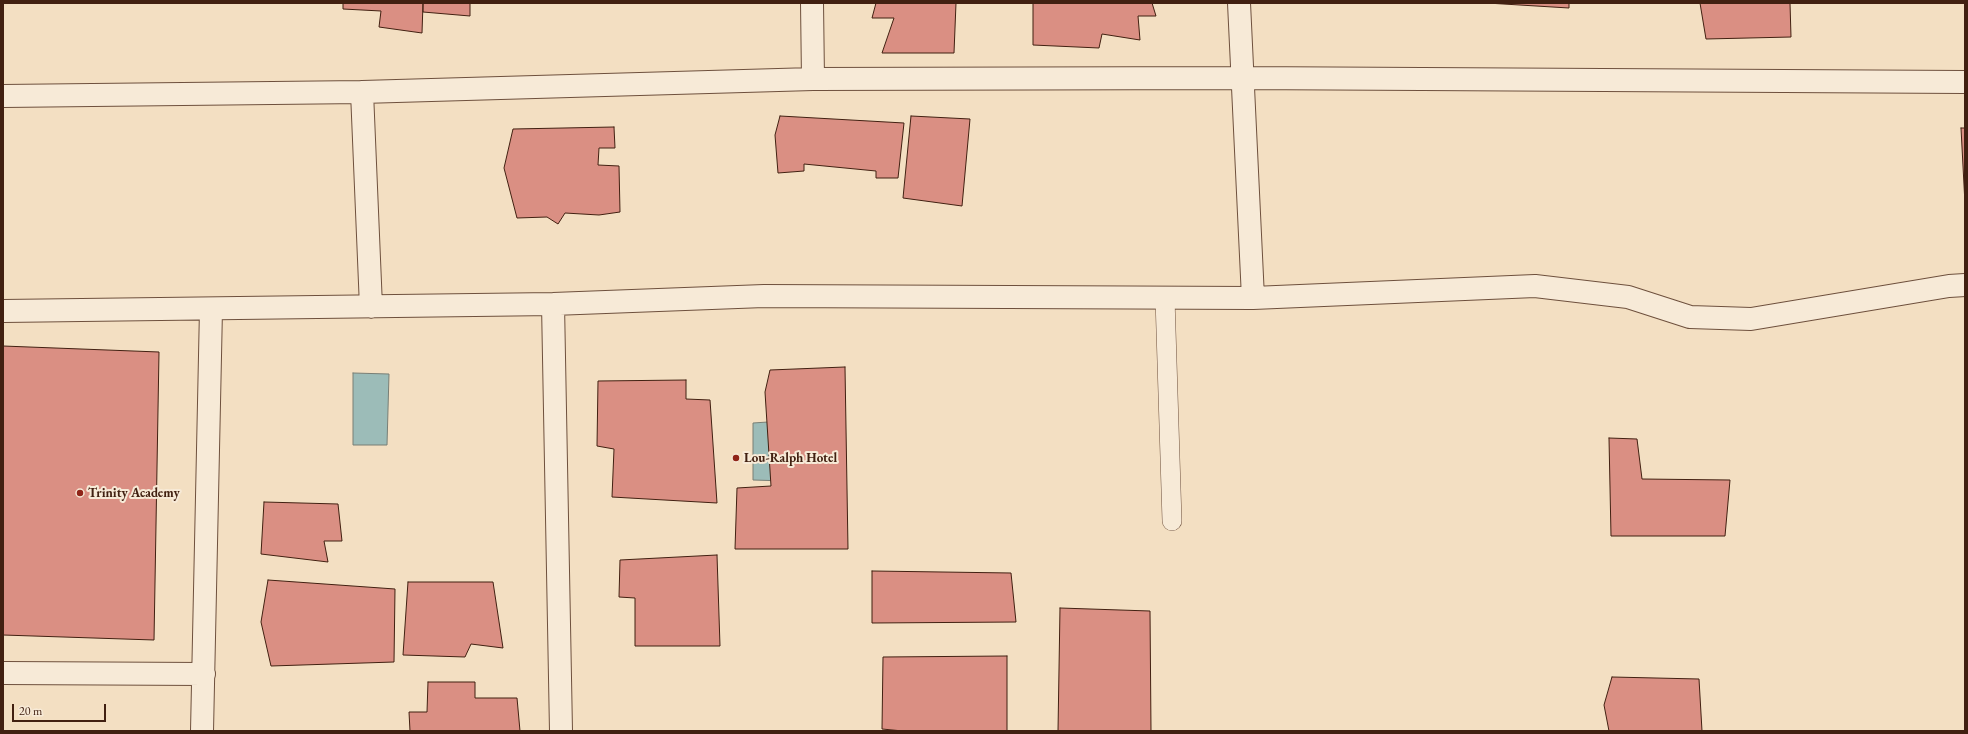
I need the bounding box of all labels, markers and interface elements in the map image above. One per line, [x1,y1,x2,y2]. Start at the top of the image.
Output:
place label: Lou-Ralph Hotel [744,450,837,466]
marker: Lou-Ralph Hotel [731,453,741,463]
place label: Trinity Academy [88,485,180,501]
marker: Trinity Academy [75,488,85,498]
scale bar [14,696,108,722]
text: 20 m [19,703,42,719]

